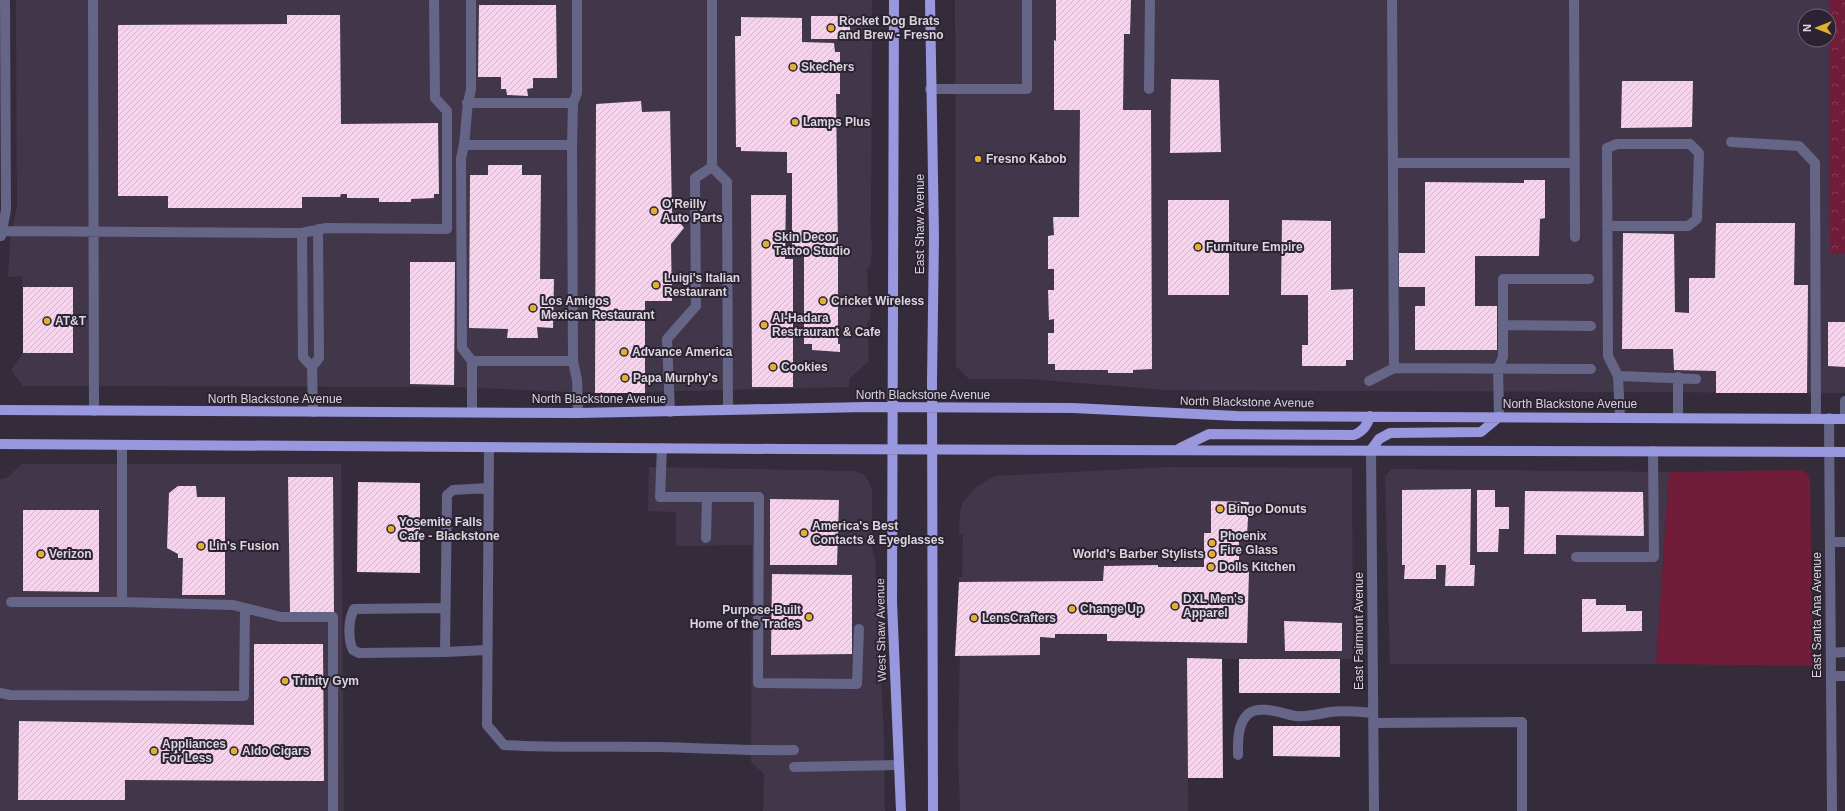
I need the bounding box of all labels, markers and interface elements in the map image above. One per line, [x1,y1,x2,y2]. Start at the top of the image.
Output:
north arrow [1797,8,1837,48]
place label: Rocket Dog Brats and Brew - Fresno [839,14,944,42]
marker: Rocket Dog Brats and Brew - Fresno [826,23,836,33]
text: N [1801,24,1813,32]
place label: Skechers [801,60,855,74]
marker: Skechers [788,62,798,72]
place label: Lamps Plus [803,115,871,129]
marker: Lamps Plus [790,117,800,127]
place label: Fresno Kabob [986,152,1067,166]
marker: Fresno Kabob [973,154,983,164]
street label: East Shaw Avenue [913,173,927,274]
place label: O'Reilly Auto Parts [662,197,723,225]
marker: O'Reilly Auto Parts [649,206,659,216]
place label: Skin Decor Tattoo Studio [774,230,850,258]
marker: Skin Decor Tattoo Studio [761,239,771,249]
place label: Furniture Empire [1206,240,1303,254]
marker: Furniture Empire [1193,242,1203,252]
place label: Luigi's Italian Restaurant [664,271,740,299]
marker: Luigi's Italian Restaurant [651,280,661,290]
place label: Los Amigos Mexican Restaurant [541,294,654,322]
place label: Cricket Wireless [831,294,925,308]
marker: Cricket Wireless [818,296,828,306]
marker: Los Amigos Mexican Restaurant [528,303,538,313]
place label: Al-Hadara Restraurant & Cafe [772,311,881,339]
place label: AT&T [55,314,87,328]
marker: AT&T [42,316,52,326]
marker: Al-Hadara Restraurant & Cafe [759,320,769,330]
place label: Advance America [632,345,733,359]
marker: Advance America [619,347,629,357]
place label: Cookies [781,360,828,374]
marker: Cookies [768,362,778,372]
place label: Papa Murphy's [633,371,718,385]
marker: Papa Murphy's [620,373,630,383]
street label: North Blackstone Avenue [856,388,991,402]
street label: North Blackstone Avenue [208,392,343,406]
street label: North Blackstone Avenue [532,392,667,406]
street label: North Blackstone Avenue [1180,394,1315,410]
street label: North Blackstone Avenue [1503,397,1638,411]
place label: Bingo Donuts [1228,502,1307,516]
marker: Bingo Donuts [1215,504,1225,514]
place label: Yosemite Falls Cafe - Blackstone [399,515,500,543]
place label: America's Best Contacts & Eyeglasses [812,519,944,547]
marker: Yosemite Falls Cafe - Blackstone [386,524,396,534]
marker: America's Best Contacts & Eyeglasses [799,528,809,538]
place label: Phoenix Fire Glass [1220,529,1278,557]
marker: Phoenix Fire Glass [1207,538,1217,548]
place label: Lin's Fusion [209,539,279,553]
marker: Lin's Fusion [196,541,206,551]
place label: Verizon [49,547,92,561]
place label: World's Barber Stylists [1073,547,1204,561]
marker: Verizon [36,549,46,559]
marker: World's Barber Stylists [1207,549,1217,559]
street label: East Santa Ana Avenue [1810,552,1824,678]
place label: Dolls Kitchen [1219,560,1296,574]
marker: Dolls Kitchen [1206,562,1216,572]
street label: East Fairmont Avenue [1352,572,1366,690]
street label: West Shaw Avenue [873,578,889,682]
place label: DXL Men's Apparel [1183,592,1244,620]
marker: DXL Men's Apparel [1170,601,1180,611]
place label: Change Up [1080,602,1143,616]
place label: Purpose-Built Home of the Trades [690,603,801,631]
marker: Change Up [1067,604,1077,614]
place label: LensCrafters [982,611,1056,625]
marker: Purpose-Built Home of the Trades [804,612,814,622]
marker: LensCrafters [969,613,979,623]
place label: Trinity Gym [293,674,359,688]
marker: Trinity Gym [280,676,290,686]
place label: Appliances For Less [162,737,226,765]
place label: Aldo Cigars [242,744,310,758]
marker: Appliances For Less [149,746,159,756]
marker: Aldo Cigars [229,746,239,756]

